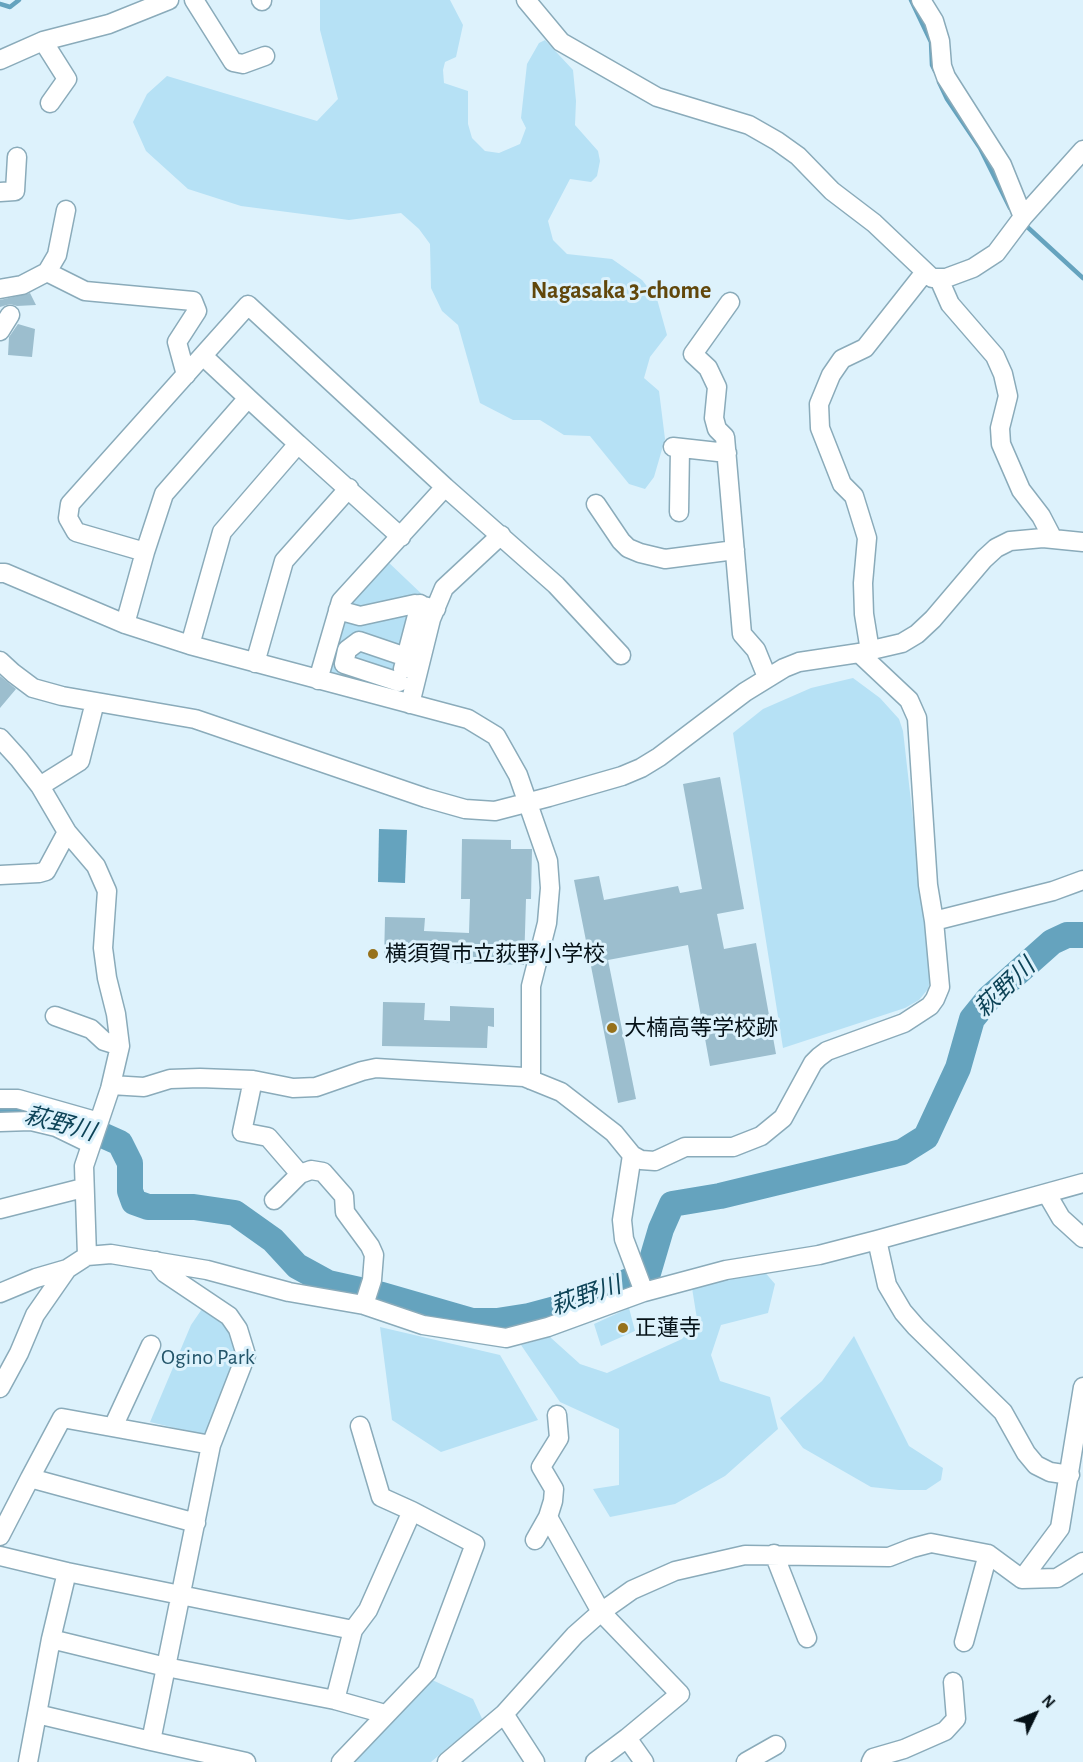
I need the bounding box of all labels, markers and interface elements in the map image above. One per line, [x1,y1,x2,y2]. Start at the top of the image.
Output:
district label: Nagasaka 3-chome [531,277,711,305]
place label: 横須賀市立荻野小学校 [385,941,605,967]
marker: 横須賀市立荻野小学校 [366,947,380,961]
water label: 萩野川 [969,953,1041,1023]
place label: 大楠高等学校跡 [624,1015,778,1041]
marker: 大楠高等学校跡 [605,1021,619,1035]
water label: 萩野川 [21,1101,99,1147]
water label: 萩野川 [547,1271,625,1321]
place label: 正蓮寺 [635,1315,701,1341]
marker: 正蓮寺 [616,1321,630,1335]
park label: Ogino Park [161,1344,255,1370]
north arrow [1005,1684,1065,1744]
text: N [1039,1692,1058,1711]

